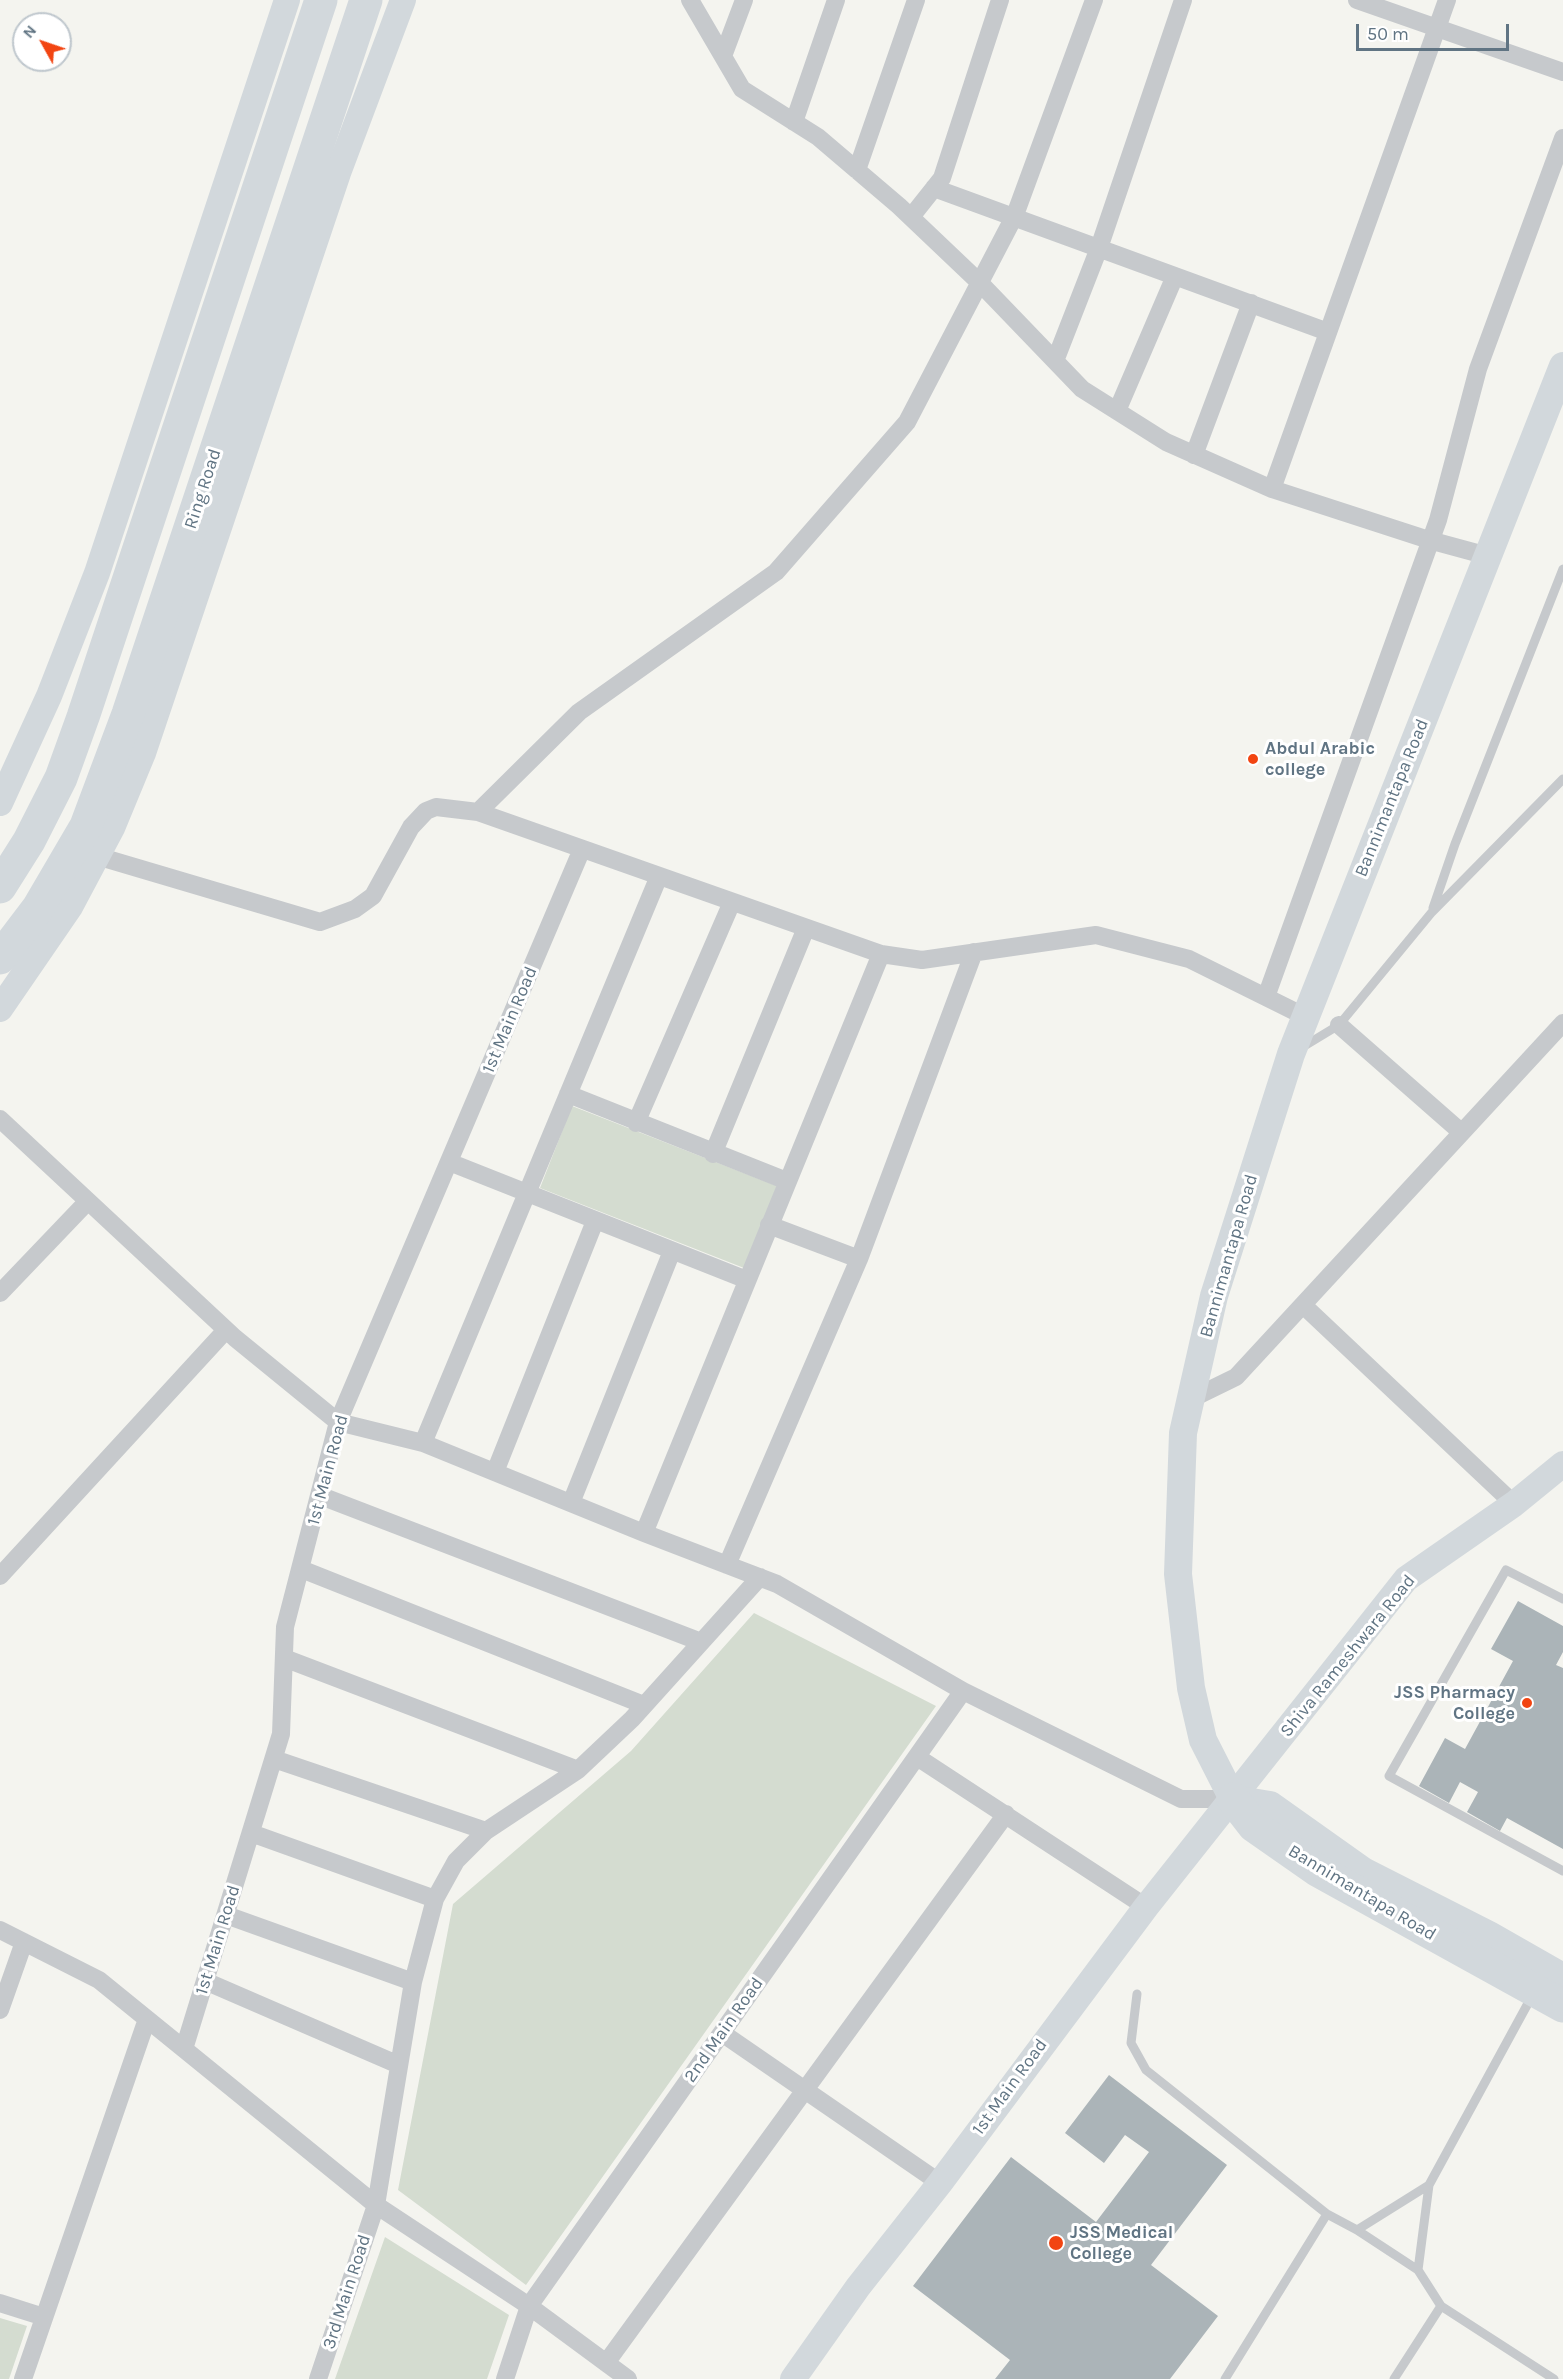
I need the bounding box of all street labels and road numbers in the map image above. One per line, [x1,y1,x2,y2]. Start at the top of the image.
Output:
street label: Ring Road [180,446,226,532]
street label: Bannimantapa Road [1350,716,1434,880]
street label: 1st Main Road [478,964,542,1076]
street label: Bannimantapa Road [1195,1172,1263,1340]
street label: 1st Main Road [303,1412,353,1528]
street label: Shiva Rameshwara Road [1276,1570,1420,1742]
street label: Bannimantapa Road [1284,1840,1440,1946]
street label: 1st Main Road [191,1883,245,1997]
street label: 2nd Main Road [680,1973,768,2087]
street label: 1st Main Road [968,2035,1052,2139]
street label: 3rd Main Road [318,2232,376,2352]

